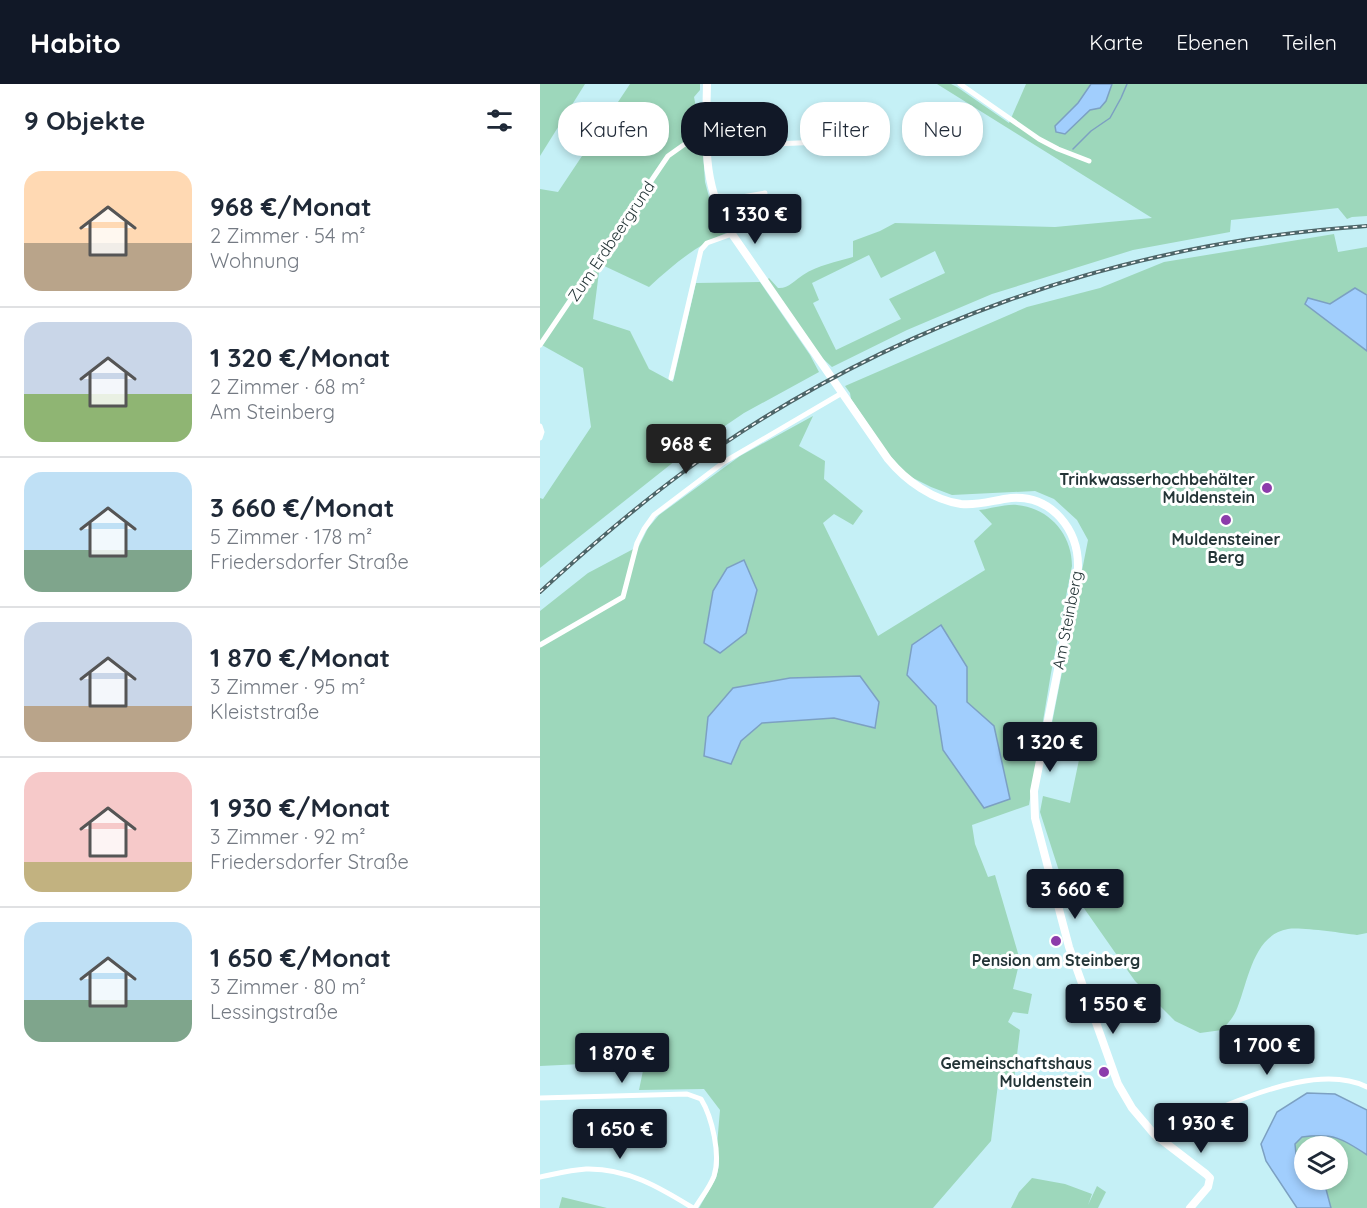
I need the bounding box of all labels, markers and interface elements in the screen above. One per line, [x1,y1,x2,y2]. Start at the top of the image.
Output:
text: Habito [30,25,121,60]
text: Karte [1089,29,1143,55]
text: Ebenen [1176,29,1249,55]
text: Teilen [1282,29,1337,55]
chip: Kaufen [558,102,669,156]
chip: Mieten [681,102,788,156]
chip: Filter [800,102,890,156]
chip: Neu [902,102,983,156]
text: 9 Objekte [24,104,145,137]
icon: filters [483,104,516,137]
street label: Zum Erdbeergrund [563,177,659,305]
text: 968 €/Monat [210,190,372,223]
pin: 1 330 € [700,194,810,245]
icon: home [72,195,144,267]
text: 1 330 € [722,201,788,226]
text: 2 Zimmer · 54 m² [210,223,365,248]
text: Wohnung [210,248,299,273]
text: 1 320 €/Monat [210,341,390,374]
icon: home [72,346,144,418]
text: 2 Zimmer · 68 m² [210,374,366,399]
text: Am Steinberg [210,399,335,424]
pin: 968 € [644,424,728,475]
text: 968 € [660,431,712,456]
place label: Trinkwasserhochbehälter Muldenstein [1059,469,1255,507]
marker: Trinkwasserhochbehälter Muldenstein [1260,481,1274,495]
text: 3 660 €/Monat [210,491,394,524]
icon: home [72,496,144,568]
marker: Muldensteiner Berg [1219,513,1233,527]
text: 5 Zimmer · 178 m² [210,524,372,549]
place label: Muldensteiner Berg [1172,529,1281,567]
text: Friedersdorfer Straße [210,549,409,574]
street label: Am Steinberg [1048,569,1086,671]
text: 1 870 €/Monat [210,641,390,674]
icon: home [72,646,144,718]
text: 3 Zimmer · 95 m² [210,674,366,699]
text: Kleiststraße [210,699,319,724]
pin: 1 320 € [995,722,1105,773]
text: 1 320 € [1017,729,1083,754]
text: 1 930 €/Monat [210,791,390,824]
icon: home [72,796,144,868]
text: 3 Zimmer · 92 m² [210,824,366,849]
text: Friedersdorfer Straße [210,849,409,874]
pin: 3 660 € [1020,869,1130,920]
text: 3 660 € [1041,876,1109,901]
marker: Pension am Steinberg [1049,934,1063,948]
text: 1 650 €/Monat [210,941,391,974]
icon: home [72,946,144,1018]
place label: Pension am Steinberg [972,950,1140,970]
text: 3 Zimmer · 80 m² [210,974,366,999]
pin: 1 550 € [1058,984,1168,1035]
text: 1 550 € [1080,991,1146,1016]
text: Lessingstraße [210,999,338,1024]
pin: 1 700 € [1212,1025,1322,1076]
text: 1 700 € [1233,1032,1301,1057]
pin: 1 870 € [567,1033,677,1084]
text: 1 870 € [589,1040,655,1065]
place label: Gemeinschaftshaus Muldenstein [940,1053,1092,1091]
marker: Gemeinschaftshaus Muldenstein [1097,1065,1111,1079]
pin: 1 930 € [1146,1103,1256,1154]
pin: 1 650 € [565,1109,675,1160]
text: 1 930 € [1168,1110,1234,1135]
text: 1 650 € [587,1116,653,1141]
map controls [1294,1136,1348,1190]
button: layers [1294,1136,1348,1190]

